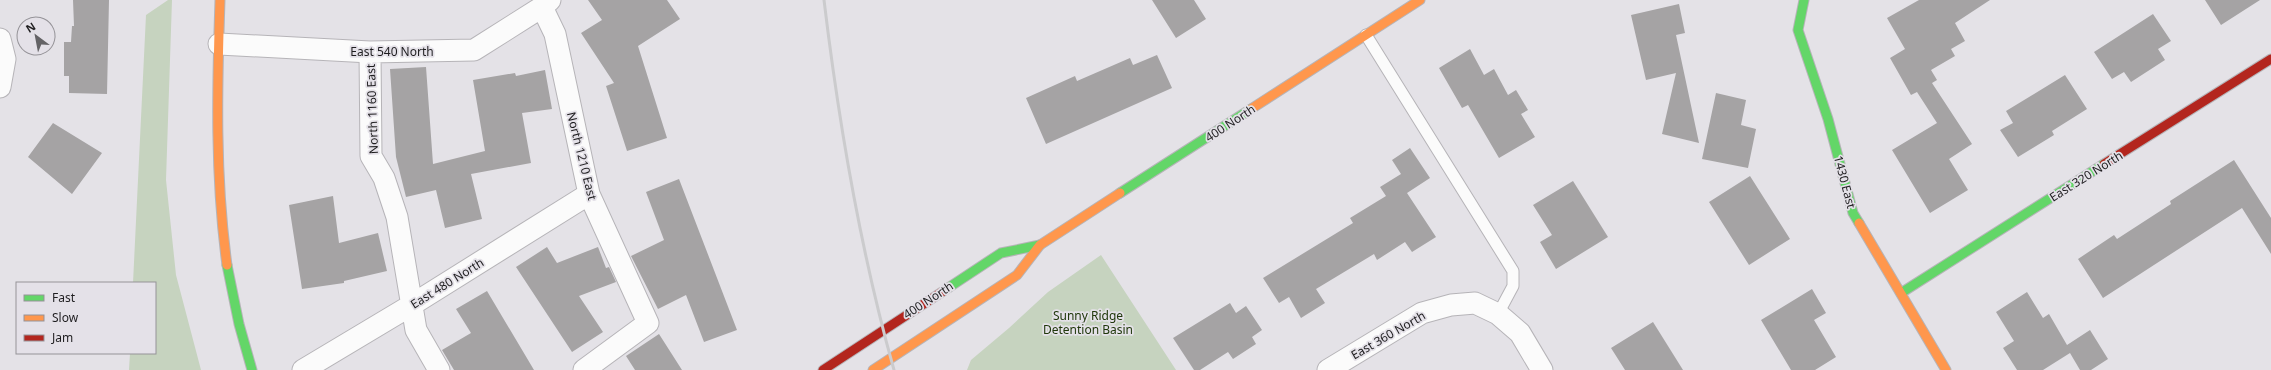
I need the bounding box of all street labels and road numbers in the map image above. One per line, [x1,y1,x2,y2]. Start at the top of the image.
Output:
street label: East 540 North [350,43,434,60]
street label: North 1160 East [362,63,382,154]
street label: 400 North [1202,100,1258,146]
street label: North 1210 East [563,110,601,202]
street label: East 320 North [2046,147,2126,205]
street label: 1430 East [1830,154,1860,211]
street label: East 480 North [407,254,487,312]
street label: 400 North [900,277,956,323]
street label: East 360 North [1348,307,1428,363]

